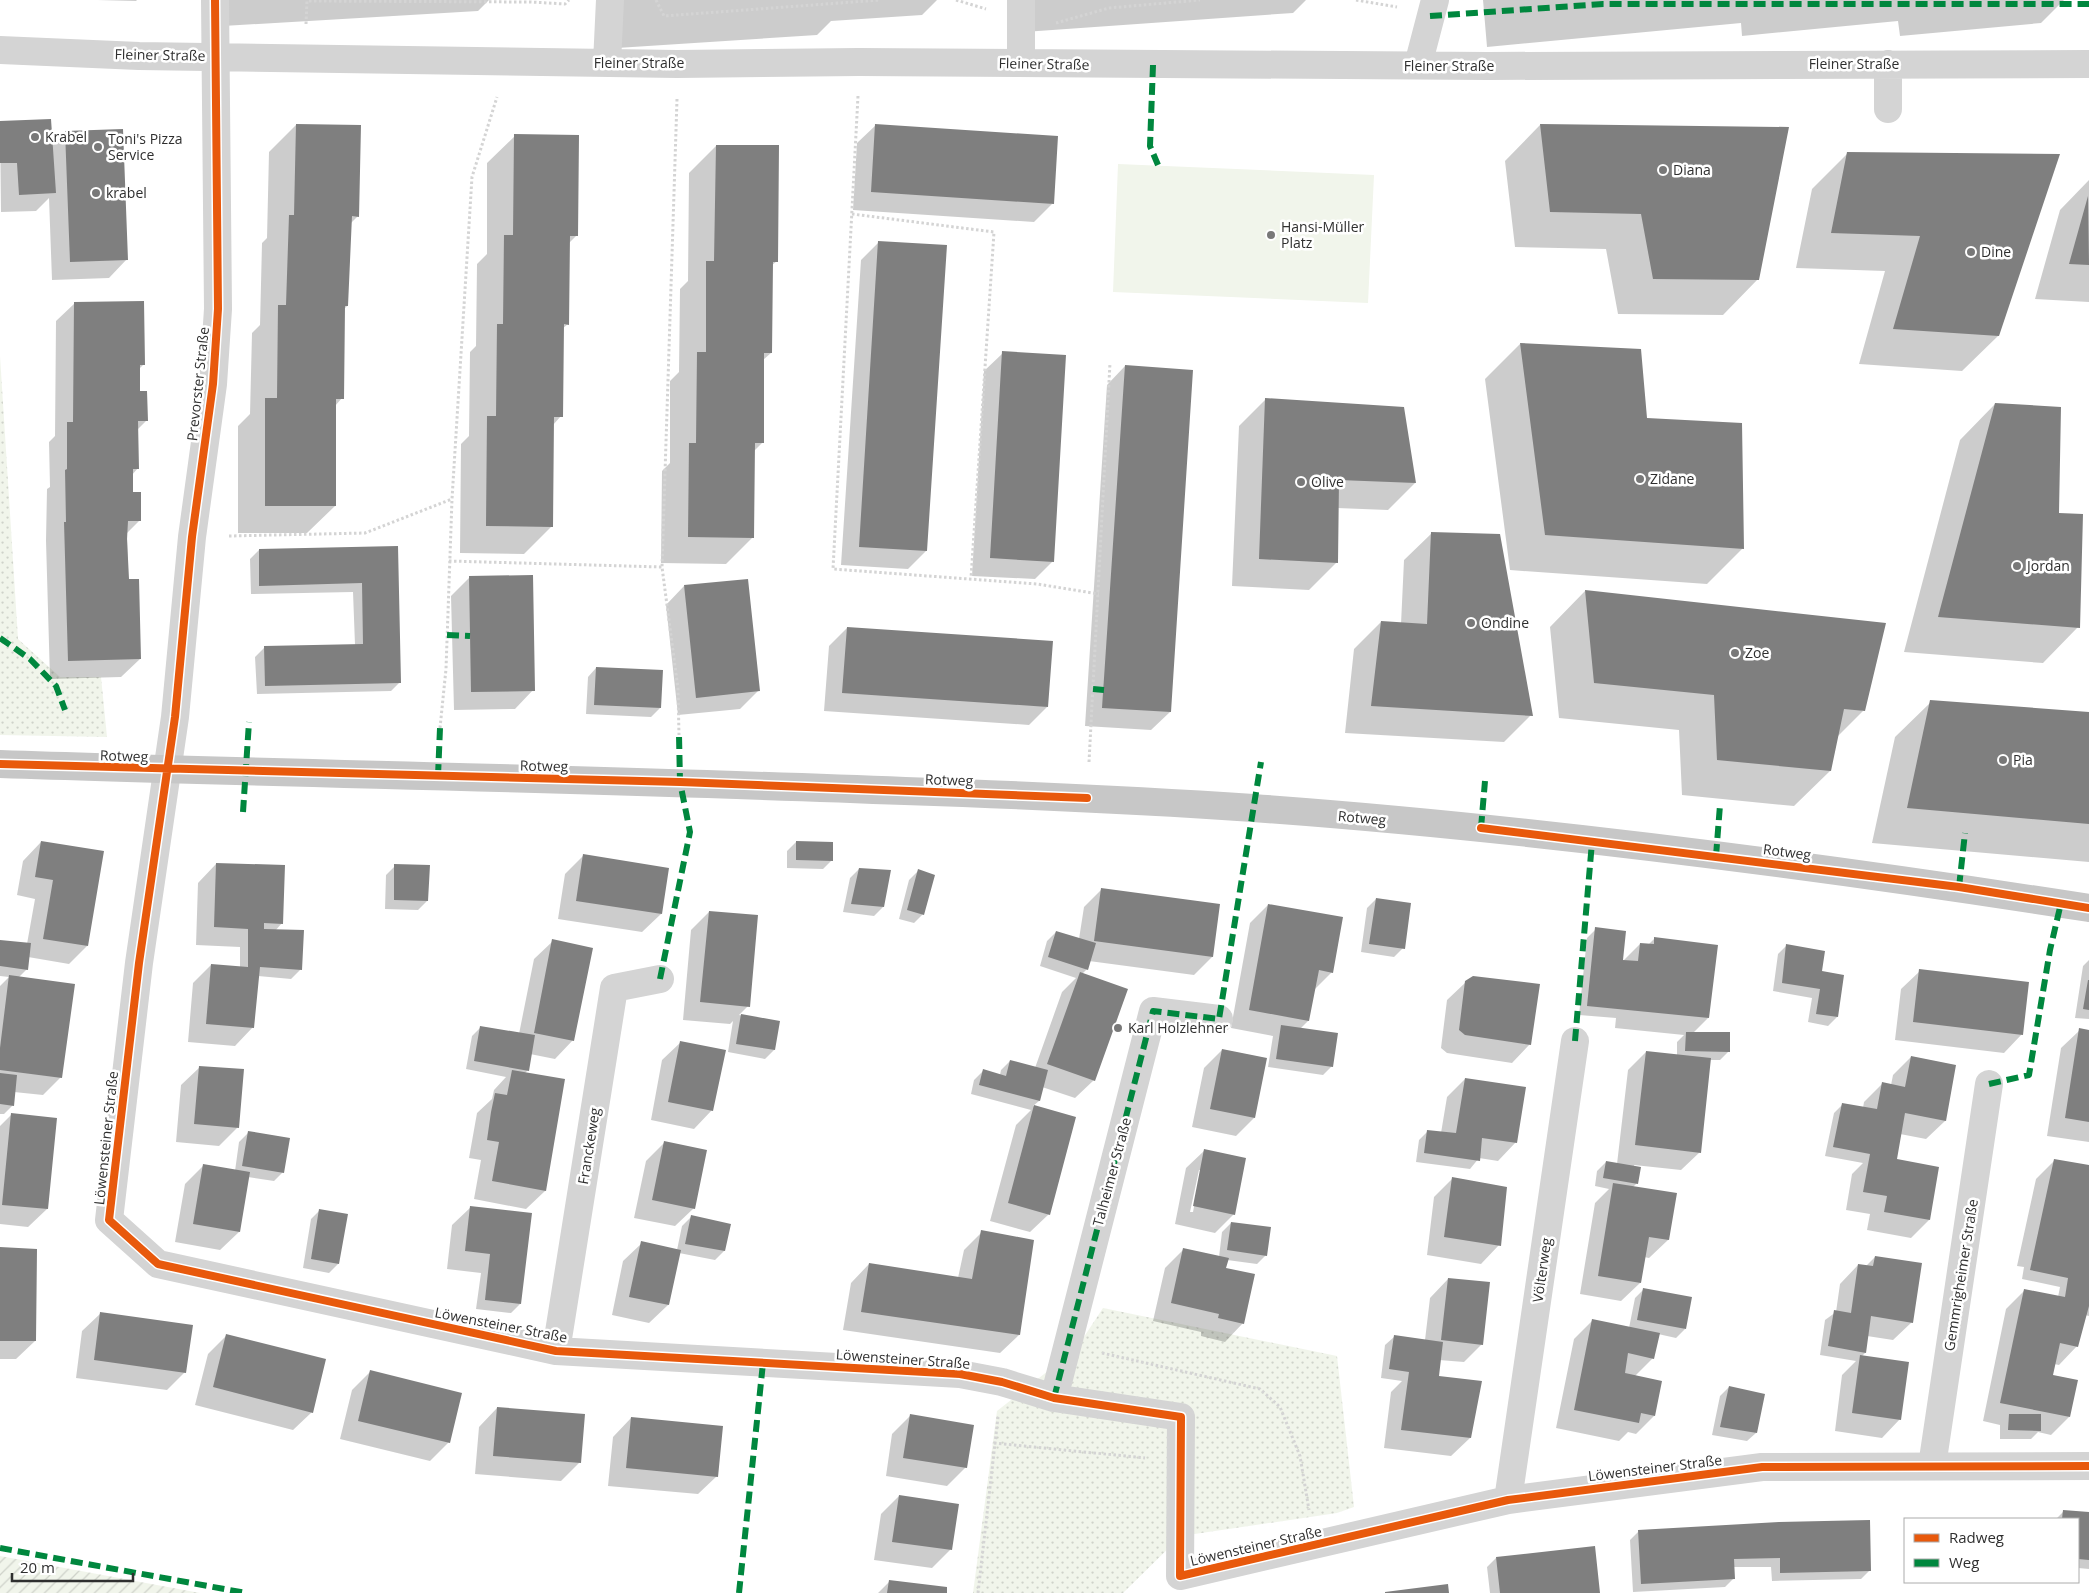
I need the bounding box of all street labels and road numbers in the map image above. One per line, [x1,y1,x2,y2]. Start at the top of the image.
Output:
street label: Fleiner Straße [114,44,206,65]
street label: Fleiner Straße [594,53,684,72]
street label: Fleiner Straße [998,53,1090,74]
street label: Fleiner Straße [1809,54,1899,73]
street label: Fleiner Straße [1404,56,1494,75]
street label: Prevorster Straße [182,326,213,442]
street label: Rotweg [100,745,149,766]
street label: Rotweg [520,756,569,775]
street label: Rotweg [925,769,974,790]
street label: Rotweg [1337,806,1387,829]
street label: Rotweg [1762,839,1813,864]
street label: Löwensteiner Straße [89,1070,122,1206]
street label: Franckeweg [573,1106,604,1186]
street label: Talheimer Straße [1088,1115,1135,1228]
street label: Gemmrigheimer Straße [1939,1197,1982,1352]
street label: Völterweg [1528,1236,1556,1304]
street label: Löwensteiner Straße [433,1302,569,1347]
street label: Löwensteiner Straße [835,1344,971,1373]
street label: Löwensteiner Straße [1587,1450,1723,1485]
street label: Löwensteiner Straße [1188,1521,1324,1570]

